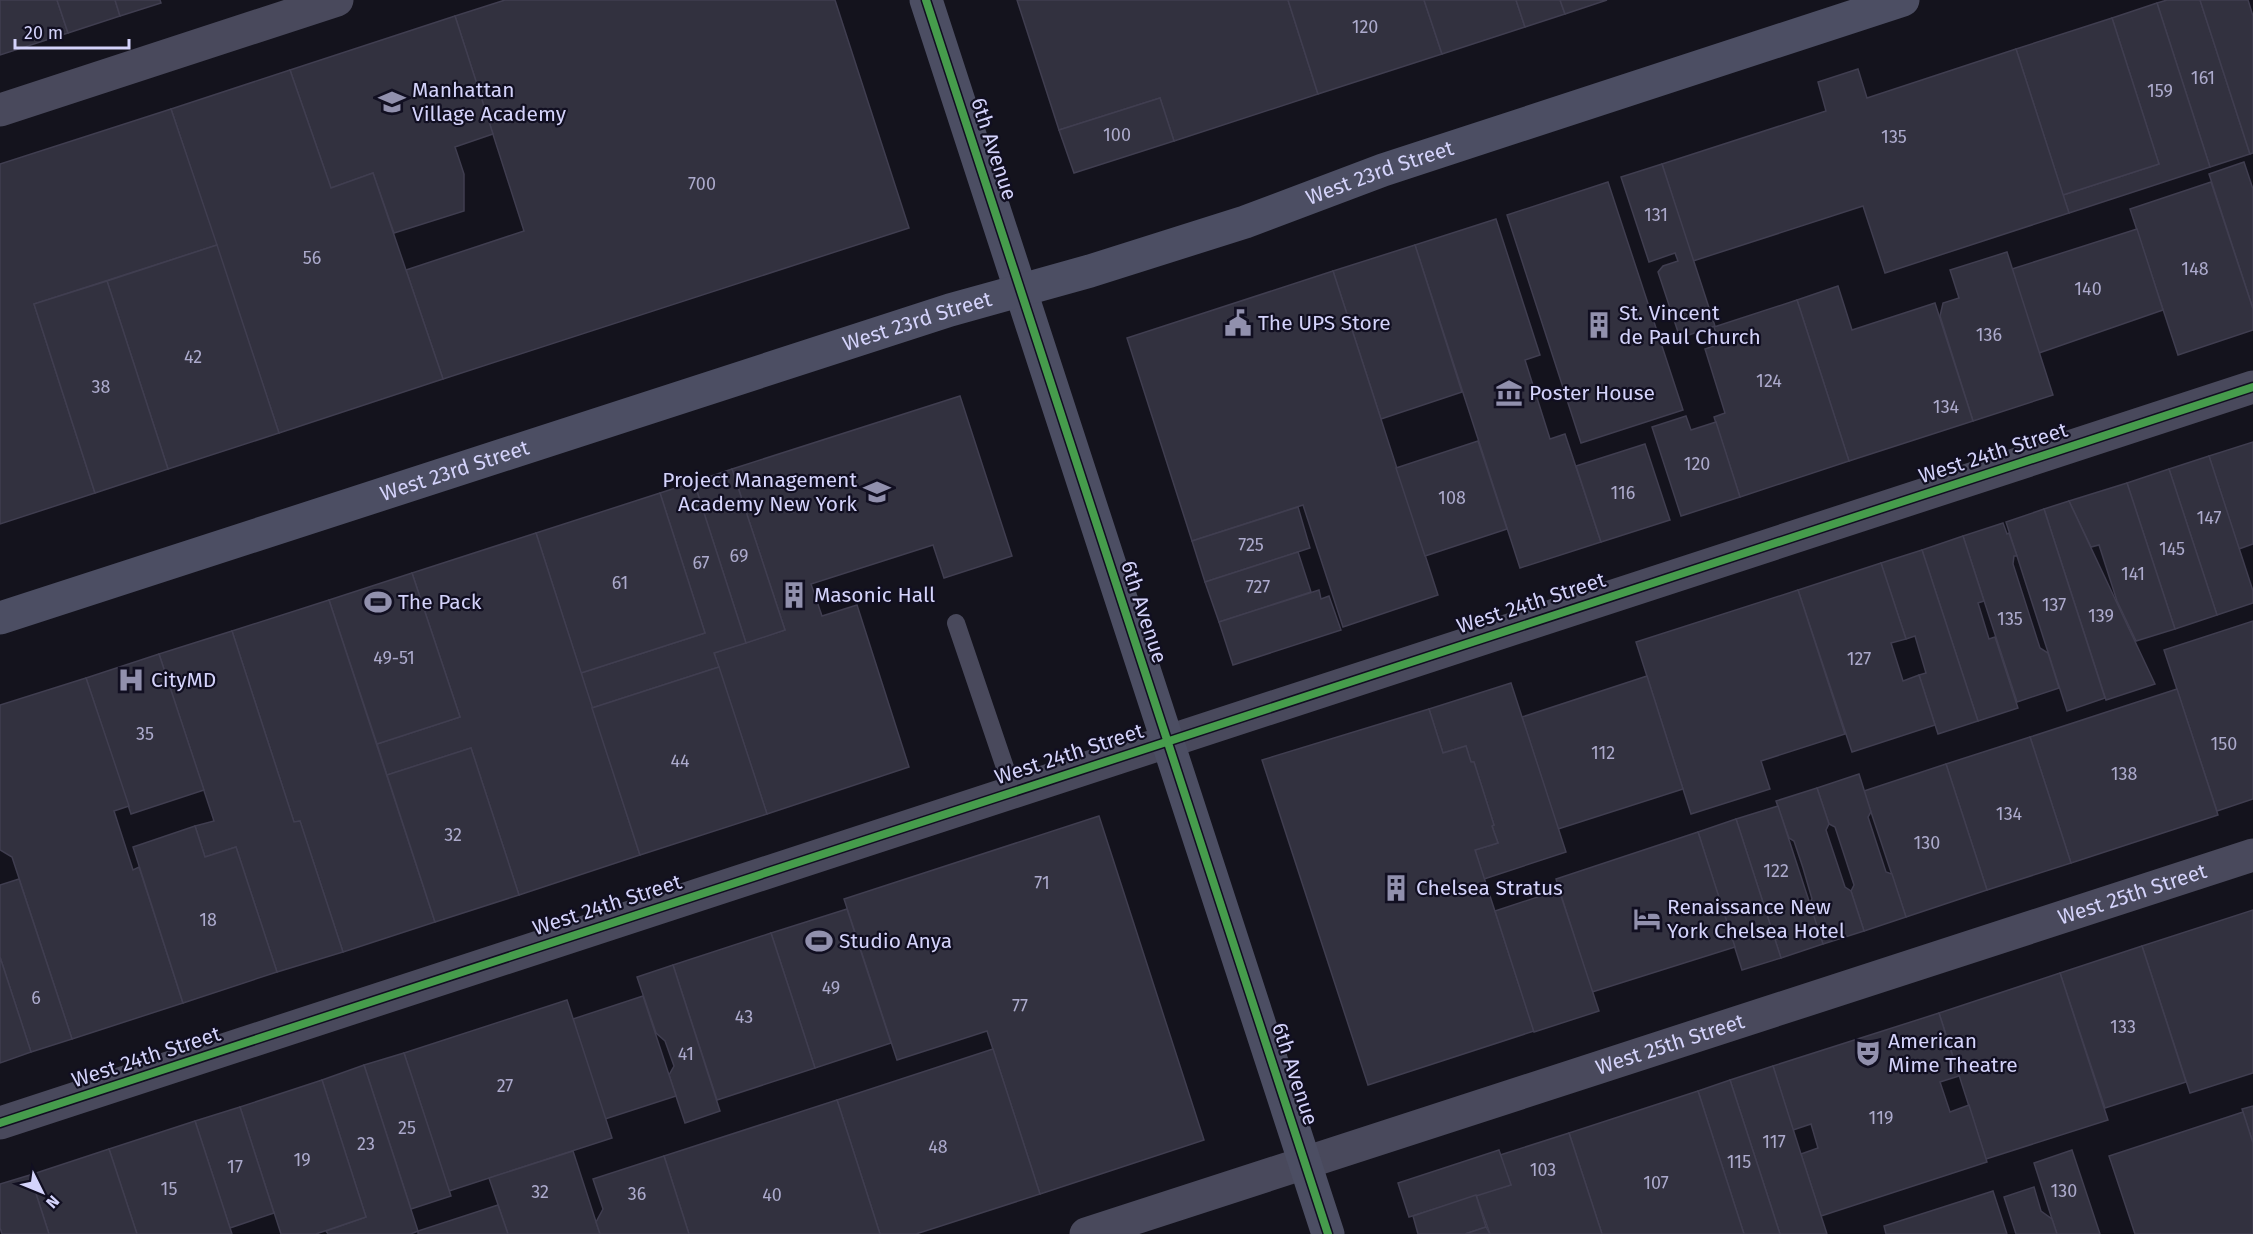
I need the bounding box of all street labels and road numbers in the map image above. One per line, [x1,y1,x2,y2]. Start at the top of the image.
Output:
street label: 6th Avenue [965,94,1023,204]
street label: West 23rd Street [1302,135,1457,211]
street label: West 23rd Street [839,286,995,357]
street label: West 24th Street [1915,417,2071,489]
street label: West 23rd Street [377,434,533,507]
street label: 6th Avenue [1115,557,1173,667]
street label: West 24th Street [1453,567,1609,639]
street label: West 24th Street [991,718,1147,790]
street label: West 25th Street [2055,858,2210,931]
street label: West 24th Street [529,869,685,941]
street label: West 25th Street [1592,1008,1748,1081]
street label: 6th Avenue [1266,1019,1324,1129]
street label: West 24th Street [68,1021,224,1093]

